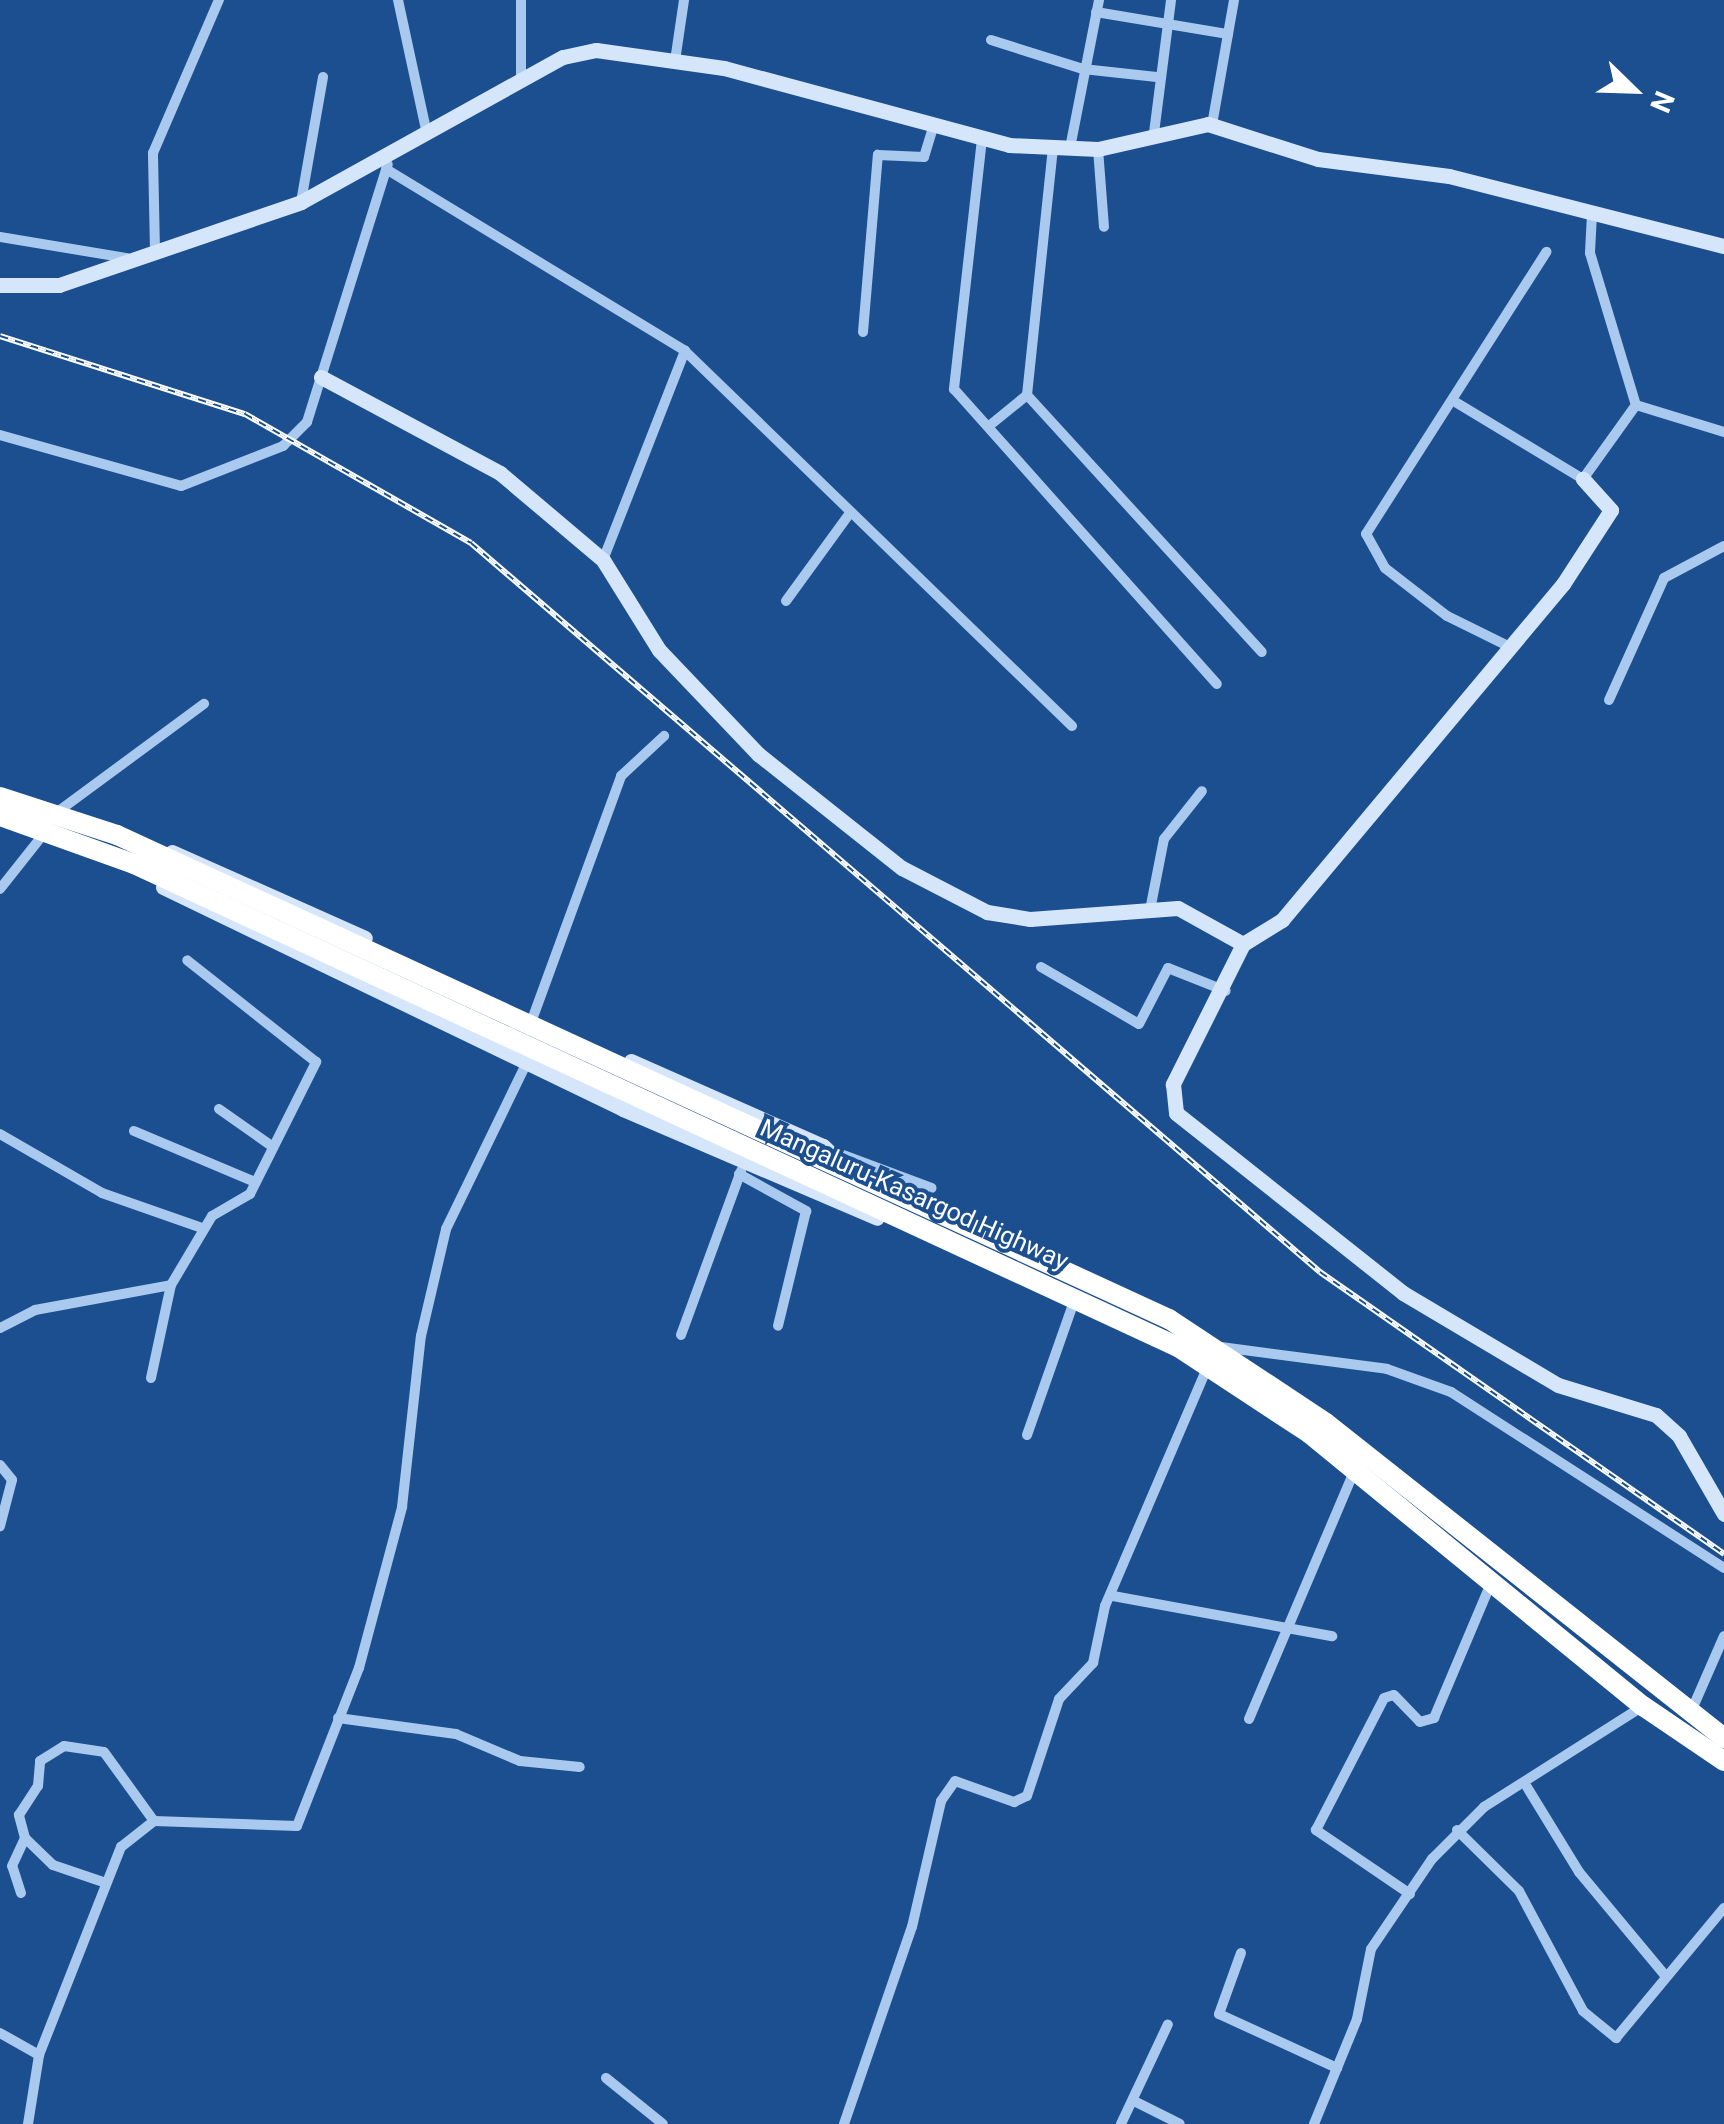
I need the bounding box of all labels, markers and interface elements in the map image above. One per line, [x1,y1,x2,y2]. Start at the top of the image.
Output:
north arrow [1584,40,1684,140]
text: N [1643,86,1681,117]
street label: Mangaluru-Kasargod Highway [755,1113,1073,1277]

